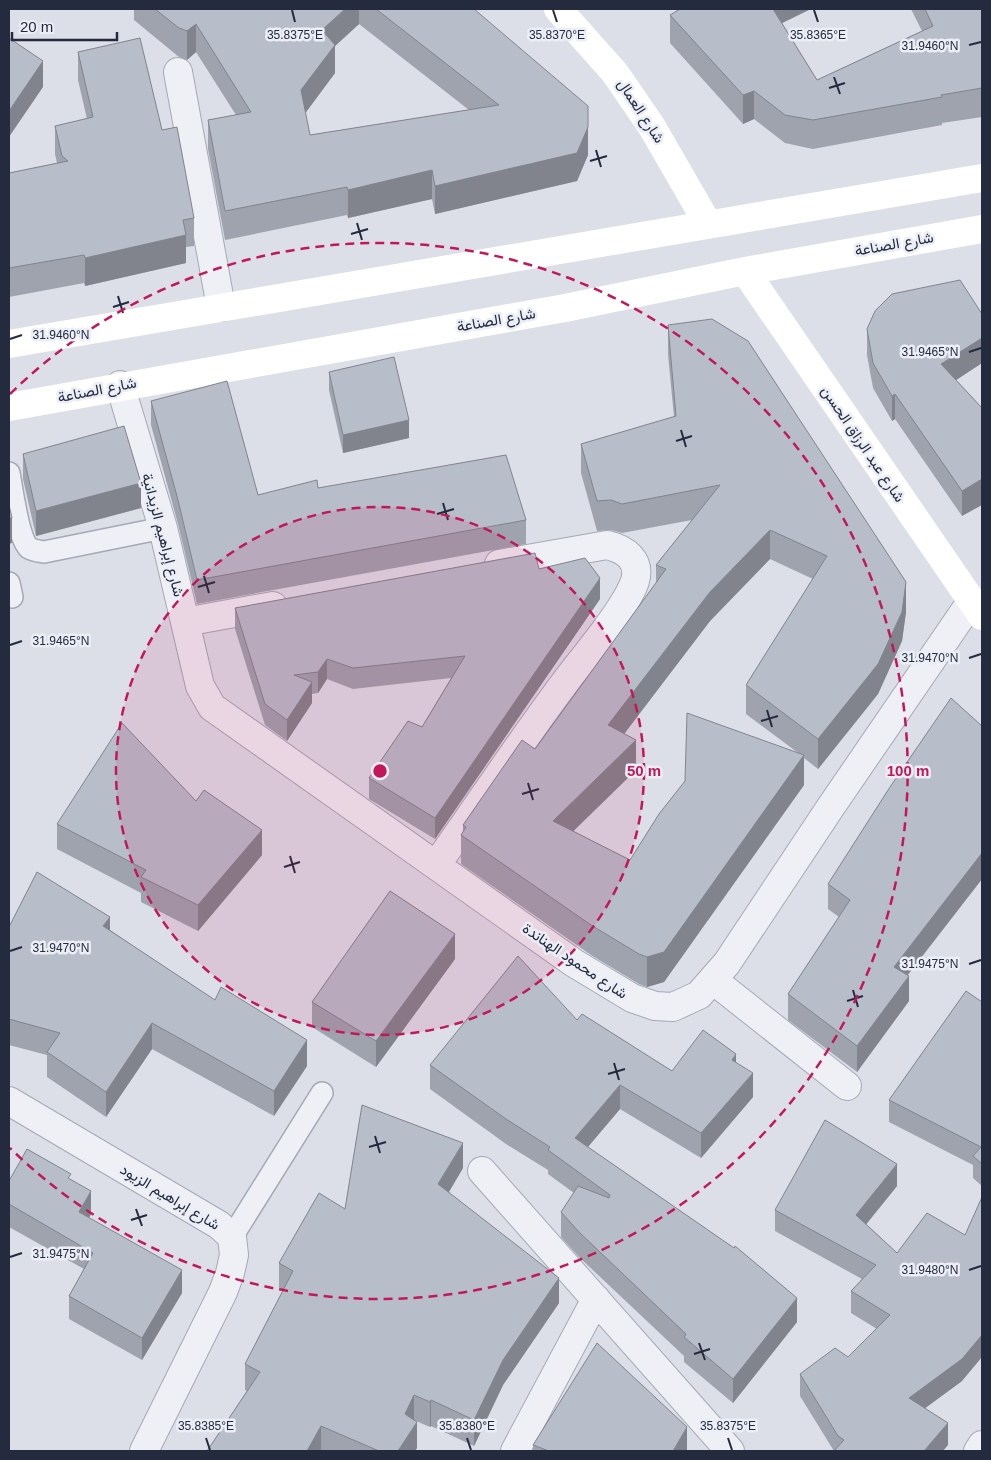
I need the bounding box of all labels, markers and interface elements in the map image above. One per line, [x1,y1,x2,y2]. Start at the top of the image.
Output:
scale bar [12,10,118,42]
text: 20 m [20,18,53,35]
text: 35.8375°E [267,28,323,42]
text: 35.8370°E [529,28,585,42]
text: 35.8365°E [790,28,846,42]
text: 31.9460°N [902,39,958,53]
street label: شارع العمال [612,76,668,148]
street label: شارع الصناعة [853,228,935,262]
street label: شارع الصناعة [455,304,537,338]
text: 31.9460°N [33,328,89,342]
text: 31.9465°N [902,345,958,359]
street label: شارع الصناعة [56,374,138,408]
street label: شارع عبد الرزاق الحسن [816,382,909,507]
street label: شارع إبراهيم الزيدانية [136,471,188,599]
text: 31.9465°N [33,634,89,648]
text: 31.9470°N [902,651,958,665]
centre of rings [371,762,389,780]
text: 50 m [627,762,661,779]
text: 100 m [887,762,929,779]
street label: شارع محمود الهناندة [518,919,631,1005]
text: 31.9470°N [33,941,89,955]
text: 31.9475°N [902,957,958,971]
street label: شارع إبراهيم الزيود [116,1160,223,1236]
text: 31.9475°N [33,1247,89,1261]
text: 31.9480°N [902,1263,958,1277]
text: 35.8385°E [178,1419,234,1433]
text: 35.8380°E [439,1419,495,1433]
text: 35.8375°E [700,1419,756,1433]

